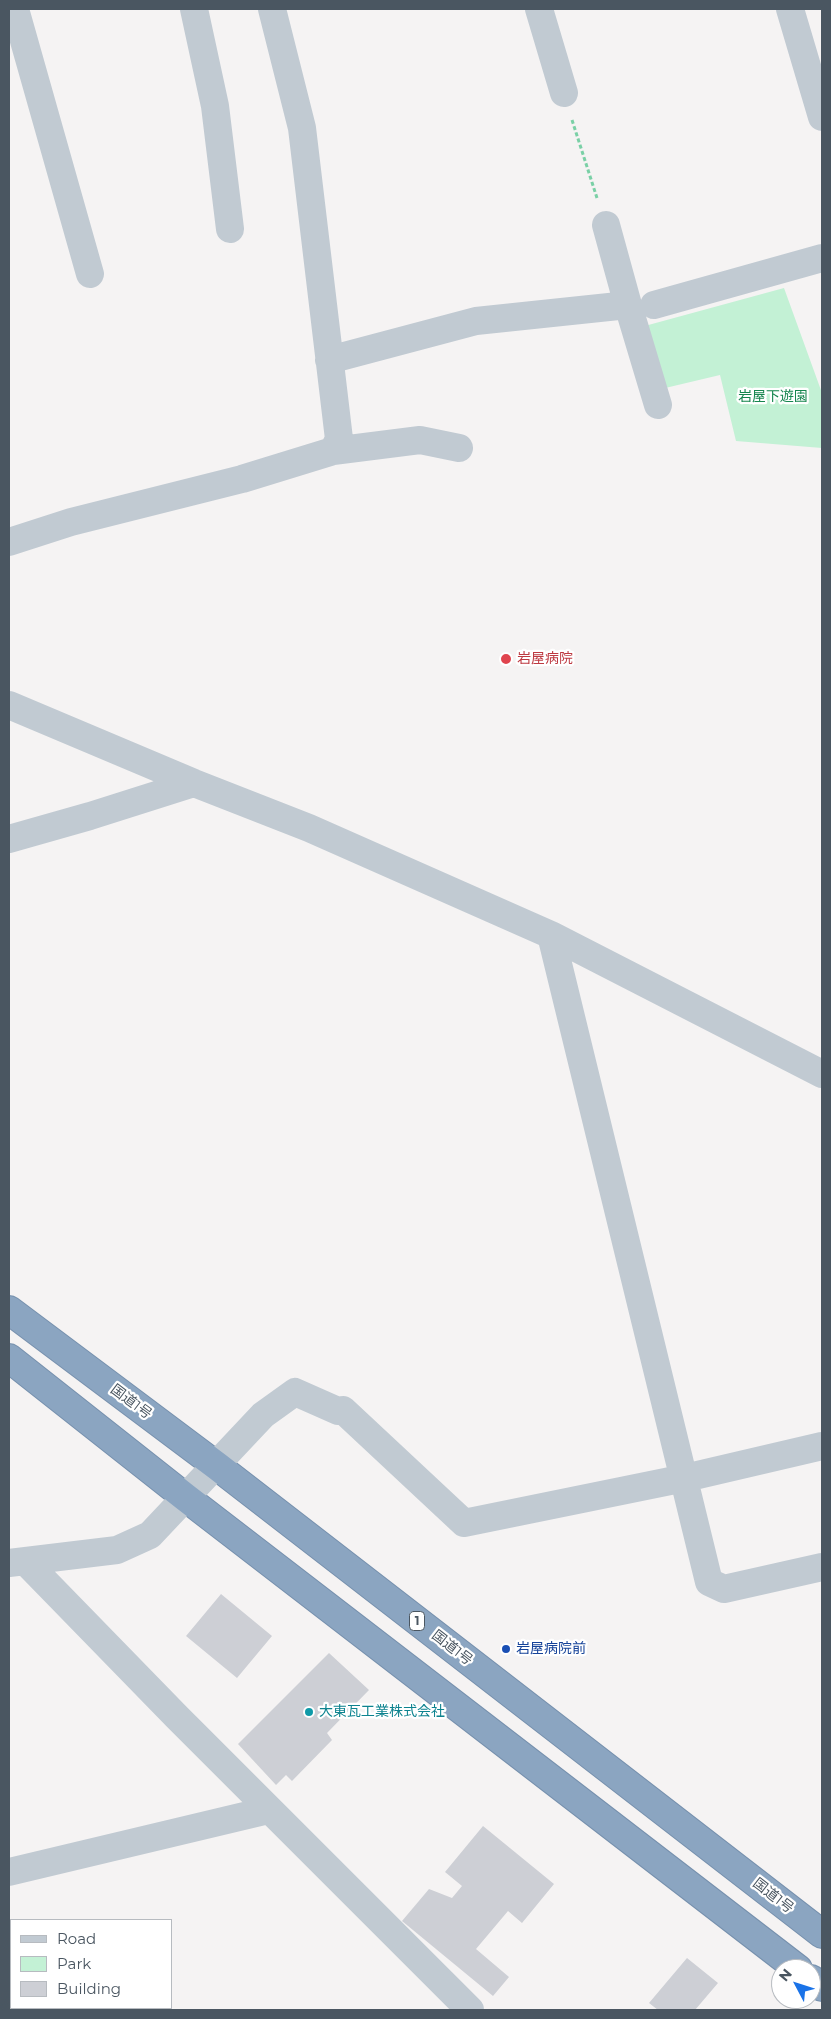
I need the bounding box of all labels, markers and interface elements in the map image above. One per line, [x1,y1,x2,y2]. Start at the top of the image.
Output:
park label: 岩屋下遊園 [738,389,808,405]
place label: 岩屋病院 [517,651,573,667]
marker: 岩屋病院 [499,652,513,666]
street label: 国道1号 [107,1381,155,1423]
road number: 1 [410,1612,424,1630]
street label: 国道1号 [428,1627,476,1669]
place label: 岩屋病院前 [516,1641,586,1657]
marker: 岩屋病院前 [500,1643,512,1655]
place label: 大東瓦工業株式会社 [319,1704,445,1720]
marker: 大東瓦工業株式会社 [303,1706,315,1718]
street label: 国道1号 [749,1875,797,1917]
legend [10,1919,172,2009]
text: Road [57,1929,96,1948]
text: Park [57,1954,91,1973]
north arrow [771,1959,821,2009]
text: N [775,1965,796,1985]
text: Building [57,1979,121,1998]

